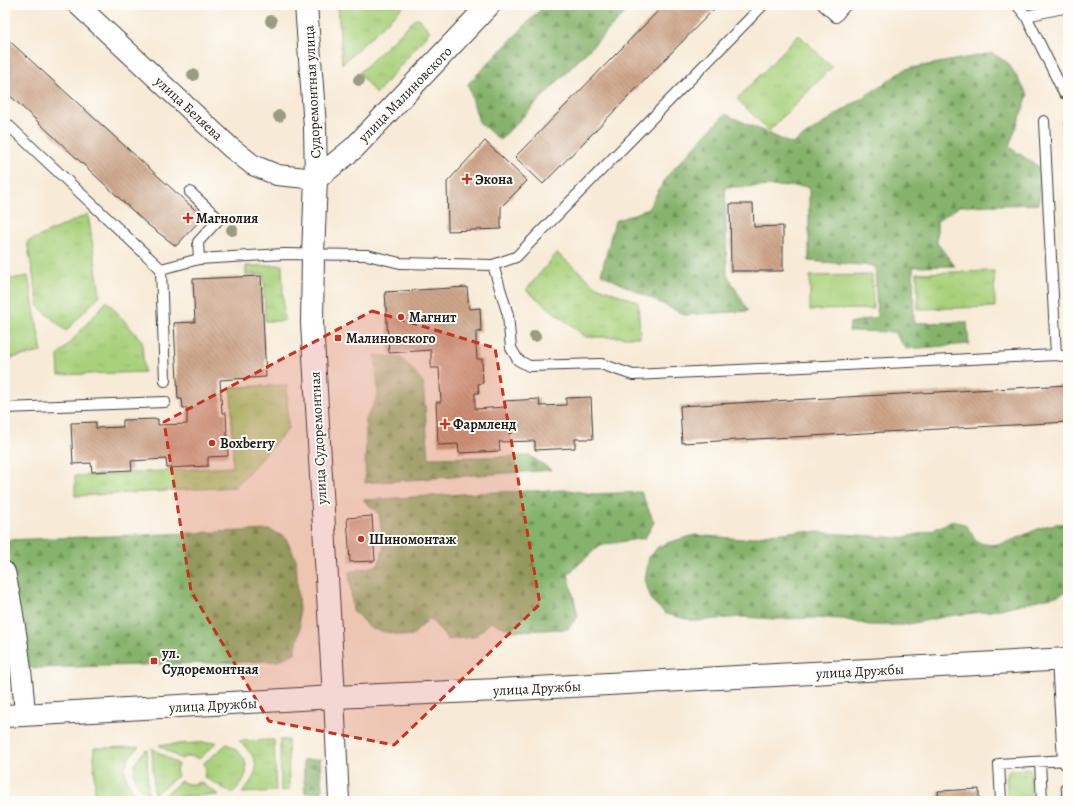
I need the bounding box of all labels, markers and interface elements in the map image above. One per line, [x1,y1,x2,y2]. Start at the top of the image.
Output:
street label: Судоремонтная улица [299,24,325,159]
street label: улица Малиновского [354,42,456,147]
street label: улица Беляева [150,71,227,145]
place label: Экона [475,170,513,189]
marker: Экона [462,174,472,184]
place label: Магнолия [196,209,258,228]
marker: Магнолия [183,213,193,223]
place label: Магнит [409,308,457,327]
marker: Магнит [396,312,406,322]
place label: Малиновского [346,329,436,348]
marker: Малиновского [333,333,343,343]
street label: улица Судоремонтная [306,371,332,506]
place label: Фармленд [453,415,516,434]
marker: Фармленд [440,419,450,429]
place label: Boxberry [220,434,275,453]
marker: Boxberry [207,438,217,448]
place label: Шиномонтаж [369,530,456,549]
marker: Шиномонтаж [356,534,366,544]
place label: ул. Судоремонтная [161,644,259,679]
marker: ул. Судоремонтная [149,656,159,666]
street label: улица Дружбы [815,660,905,683]
street label: улица Дружбы [492,677,582,700]
street label: улица Дружбы [168,694,258,717]

